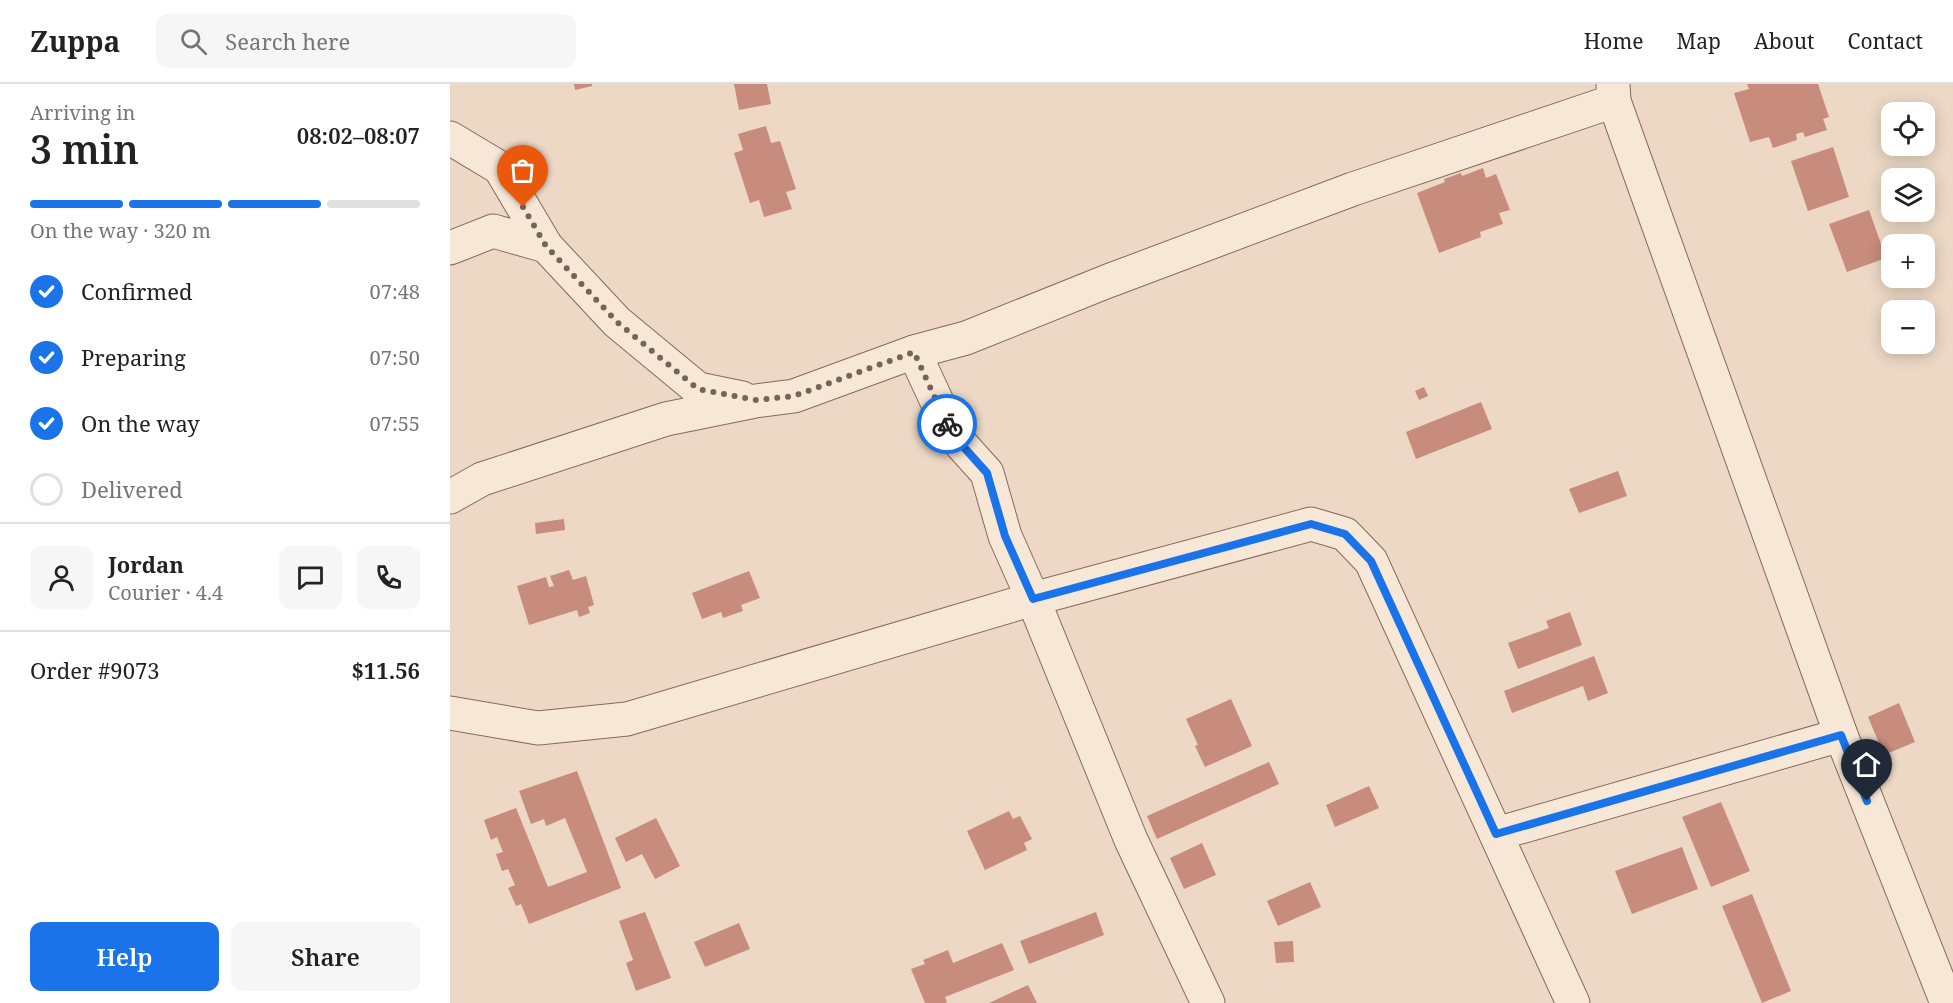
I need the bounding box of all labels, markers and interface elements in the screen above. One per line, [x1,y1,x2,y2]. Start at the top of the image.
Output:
search box [156,14,576,68]
text: Zuppa [30,22,120,60]
icon: search [177,25,210,58]
text: Search here [225,26,350,56]
text: Home [1584,27,1644,55]
text: Map [1677,27,1721,55]
text: About [1754,27,1815,55]
text: Contact [1848,27,1923,55]
text: Arriving in [30,99,135,126]
map controls [1881,102,1935,354]
button: locate [1881,102,1935,156]
text: 08:02–08:07 [297,120,420,150]
text: 3 min [30,122,139,175]
pin [497,145,548,207]
icon: bag [506,154,539,187]
button: layers [1881,168,1935,222]
text: On the way · 320 m [30,217,211,244]
button: + [1881,234,1935,288]
icon: check [30,275,63,308]
text: Confirmed [81,276,192,306]
text: 07:48 [370,278,420,305]
button: − [1881,300,1935,354]
icon: check [30,341,63,374]
text: Preparing [81,342,186,372]
text: 07:50 [370,344,420,371]
courier [917,394,977,454]
icon: check [30,407,63,440]
text: On the way [81,408,200,438]
icon: bike [931,408,964,441]
text: 07:55 [370,410,420,437]
text: Delivered [81,474,183,504]
button: person [30,546,93,609]
button: chat [279,546,342,609]
button: phone [357,546,420,609]
text: Jordan [108,549,184,579]
text: Courier · 4.4 [108,579,223,606]
text: Order #9073 [30,655,160,685]
text: $11.56 [351,655,420,685]
pin [1841,739,1892,801]
icon: home [1850,748,1883,781]
button: Help [30,922,219,991]
button: Share [231,922,420,991]

